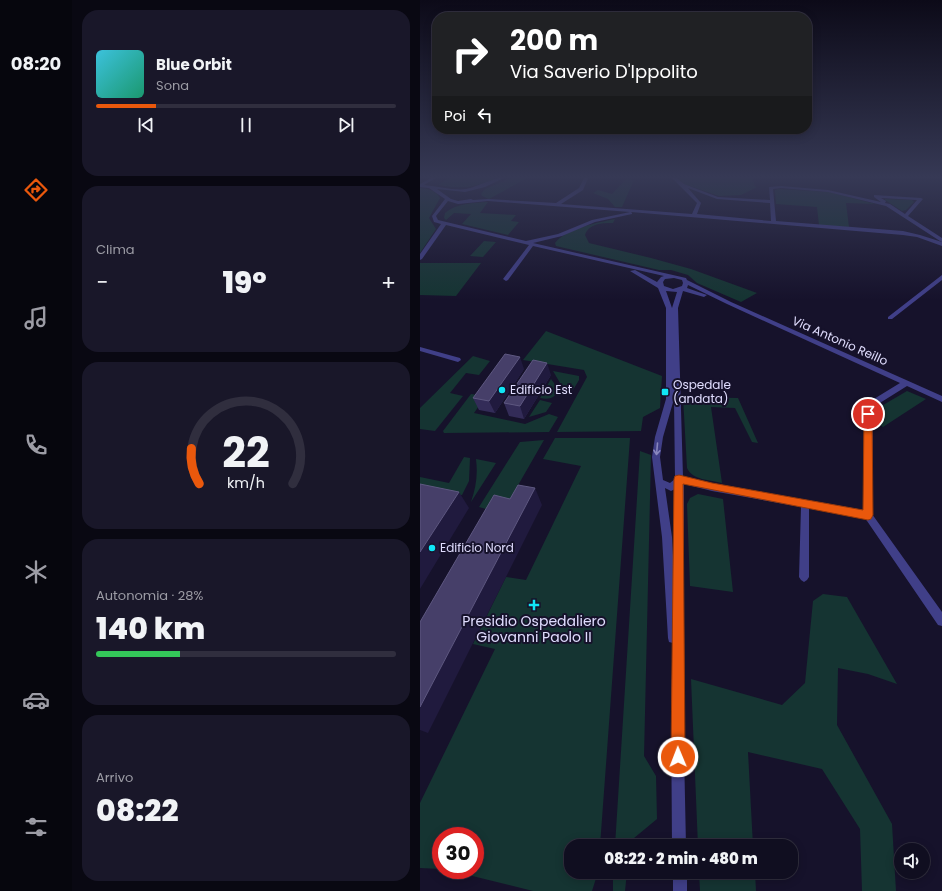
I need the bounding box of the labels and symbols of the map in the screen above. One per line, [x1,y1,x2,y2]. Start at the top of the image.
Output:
street label: Via Antonio Reillo [790,312,891,369]
place label: Ospedale (andata) [673,376,731,407]
place label: Edificio Est [510,381,572,398]
marker: Edificio Est [497,385,507,395]
marker: Ospedale (andata) [660,387,670,397]
pin [851,397,885,431]
one-way arrow [653,442,661,455]
place label: Edificio Nord [440,539,514,556]
marker: Edificio Nord [427,543,437,553]
marker: Presidio Ospedaliero Giovanni Paolo II [528,599,540,611]
place label: Presidio Ospedaliero Giovanni Paolo II [462,611,606,647]
position arrow [657,736,699,778]
speed limit sign: 30 [432,827,484,879]

